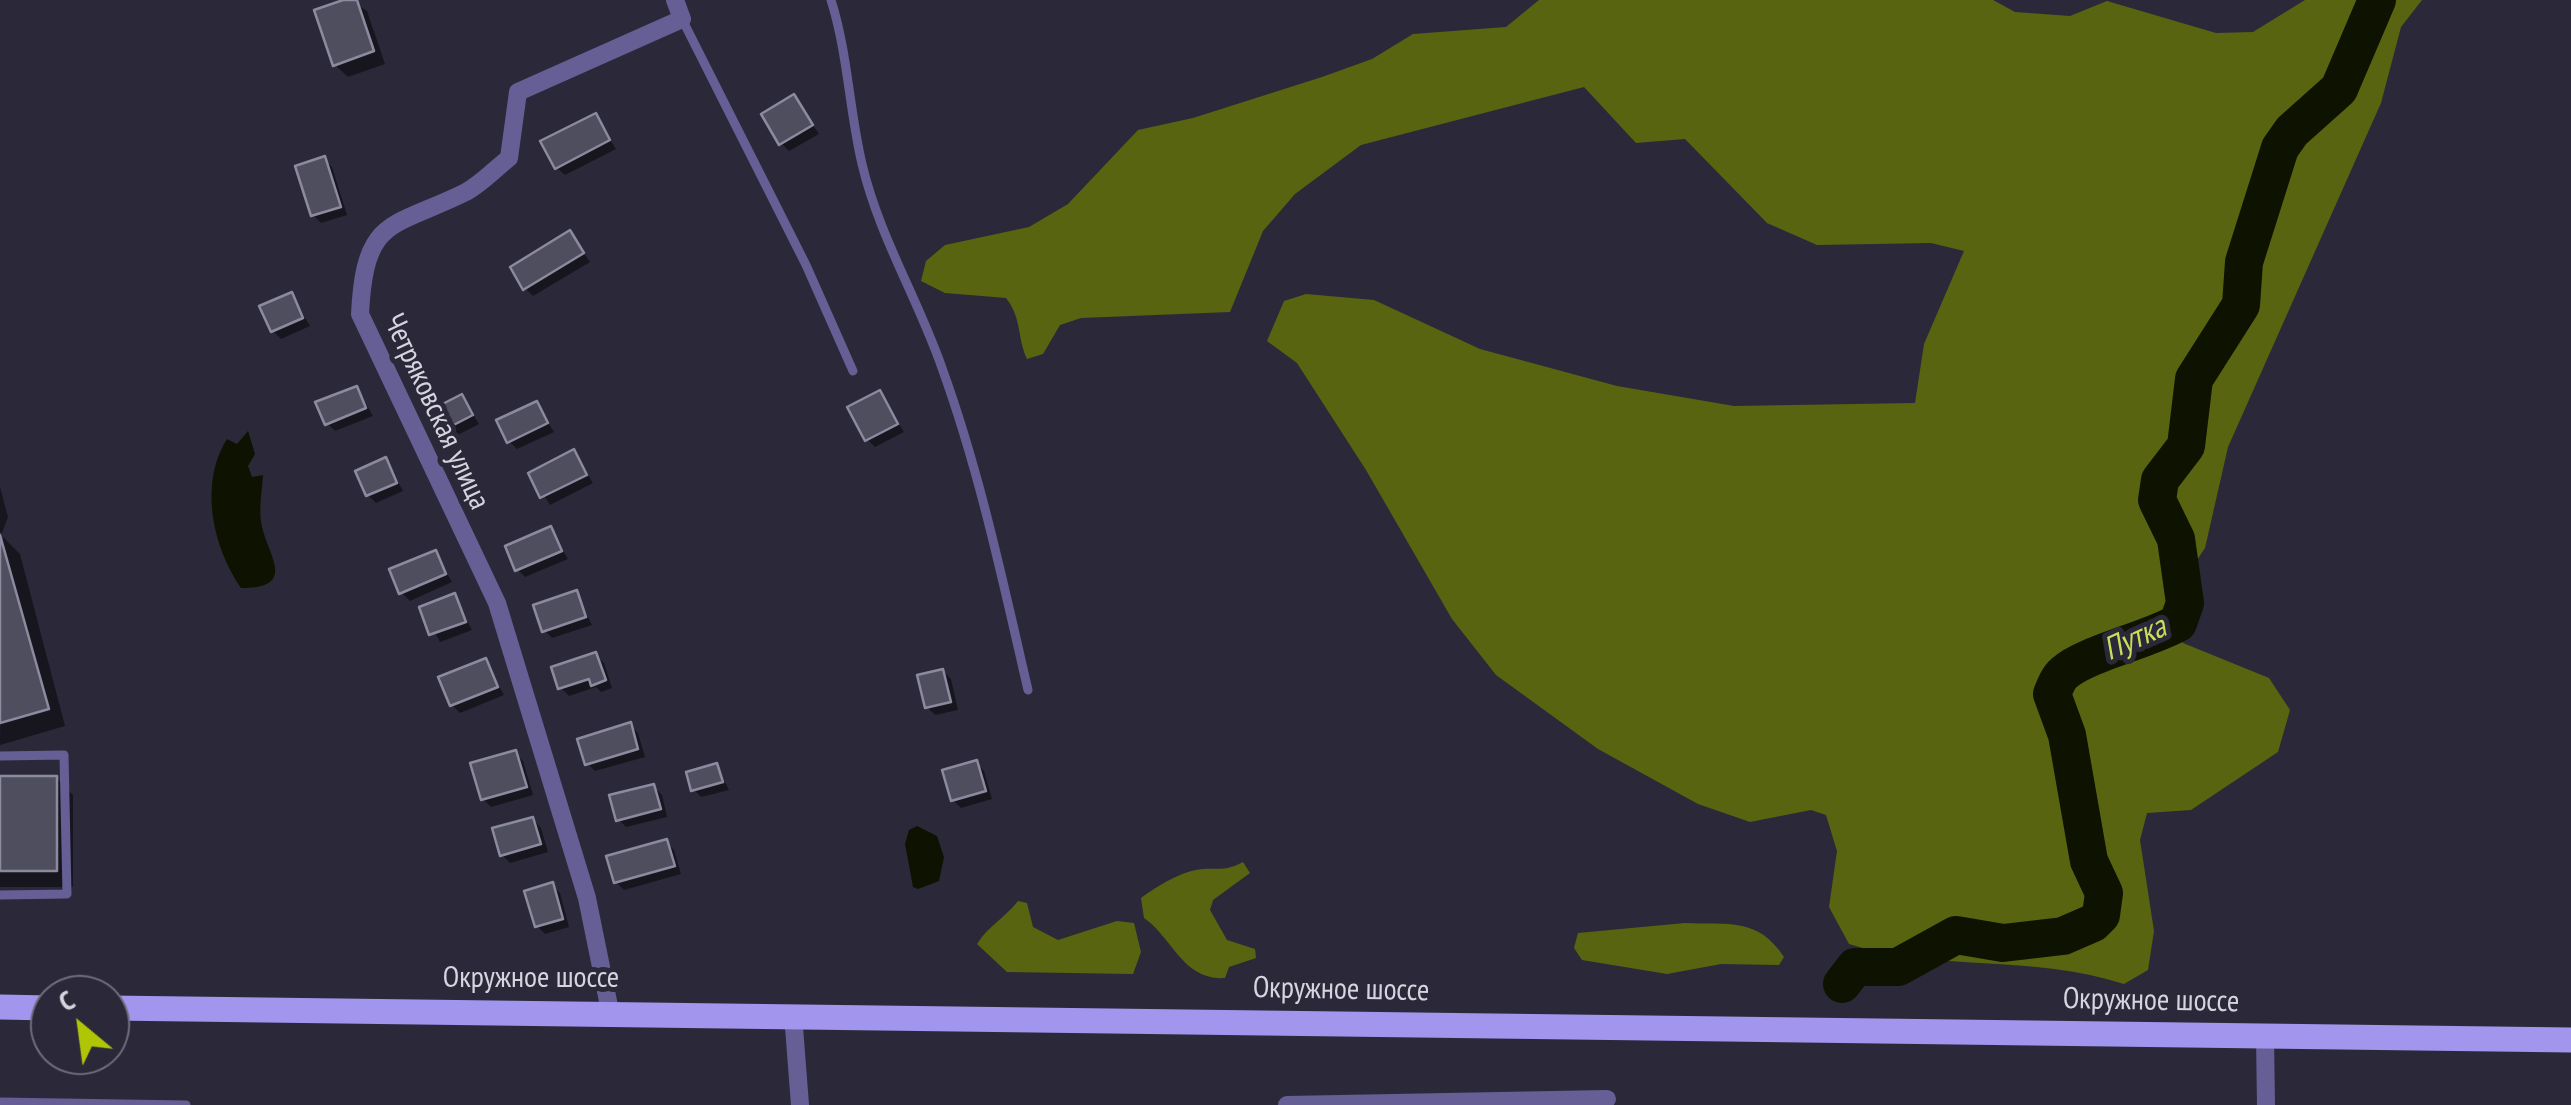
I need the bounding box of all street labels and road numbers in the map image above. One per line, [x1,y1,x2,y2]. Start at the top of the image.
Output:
street label: Четряковская улица [375,309,497,515]
street label: Окружное шоссе [443,960,619,996]
street label: Окружное шоссе [1252,970,1430,1010]
street label: Окружное шоссе [2062,981,2240,1021]

